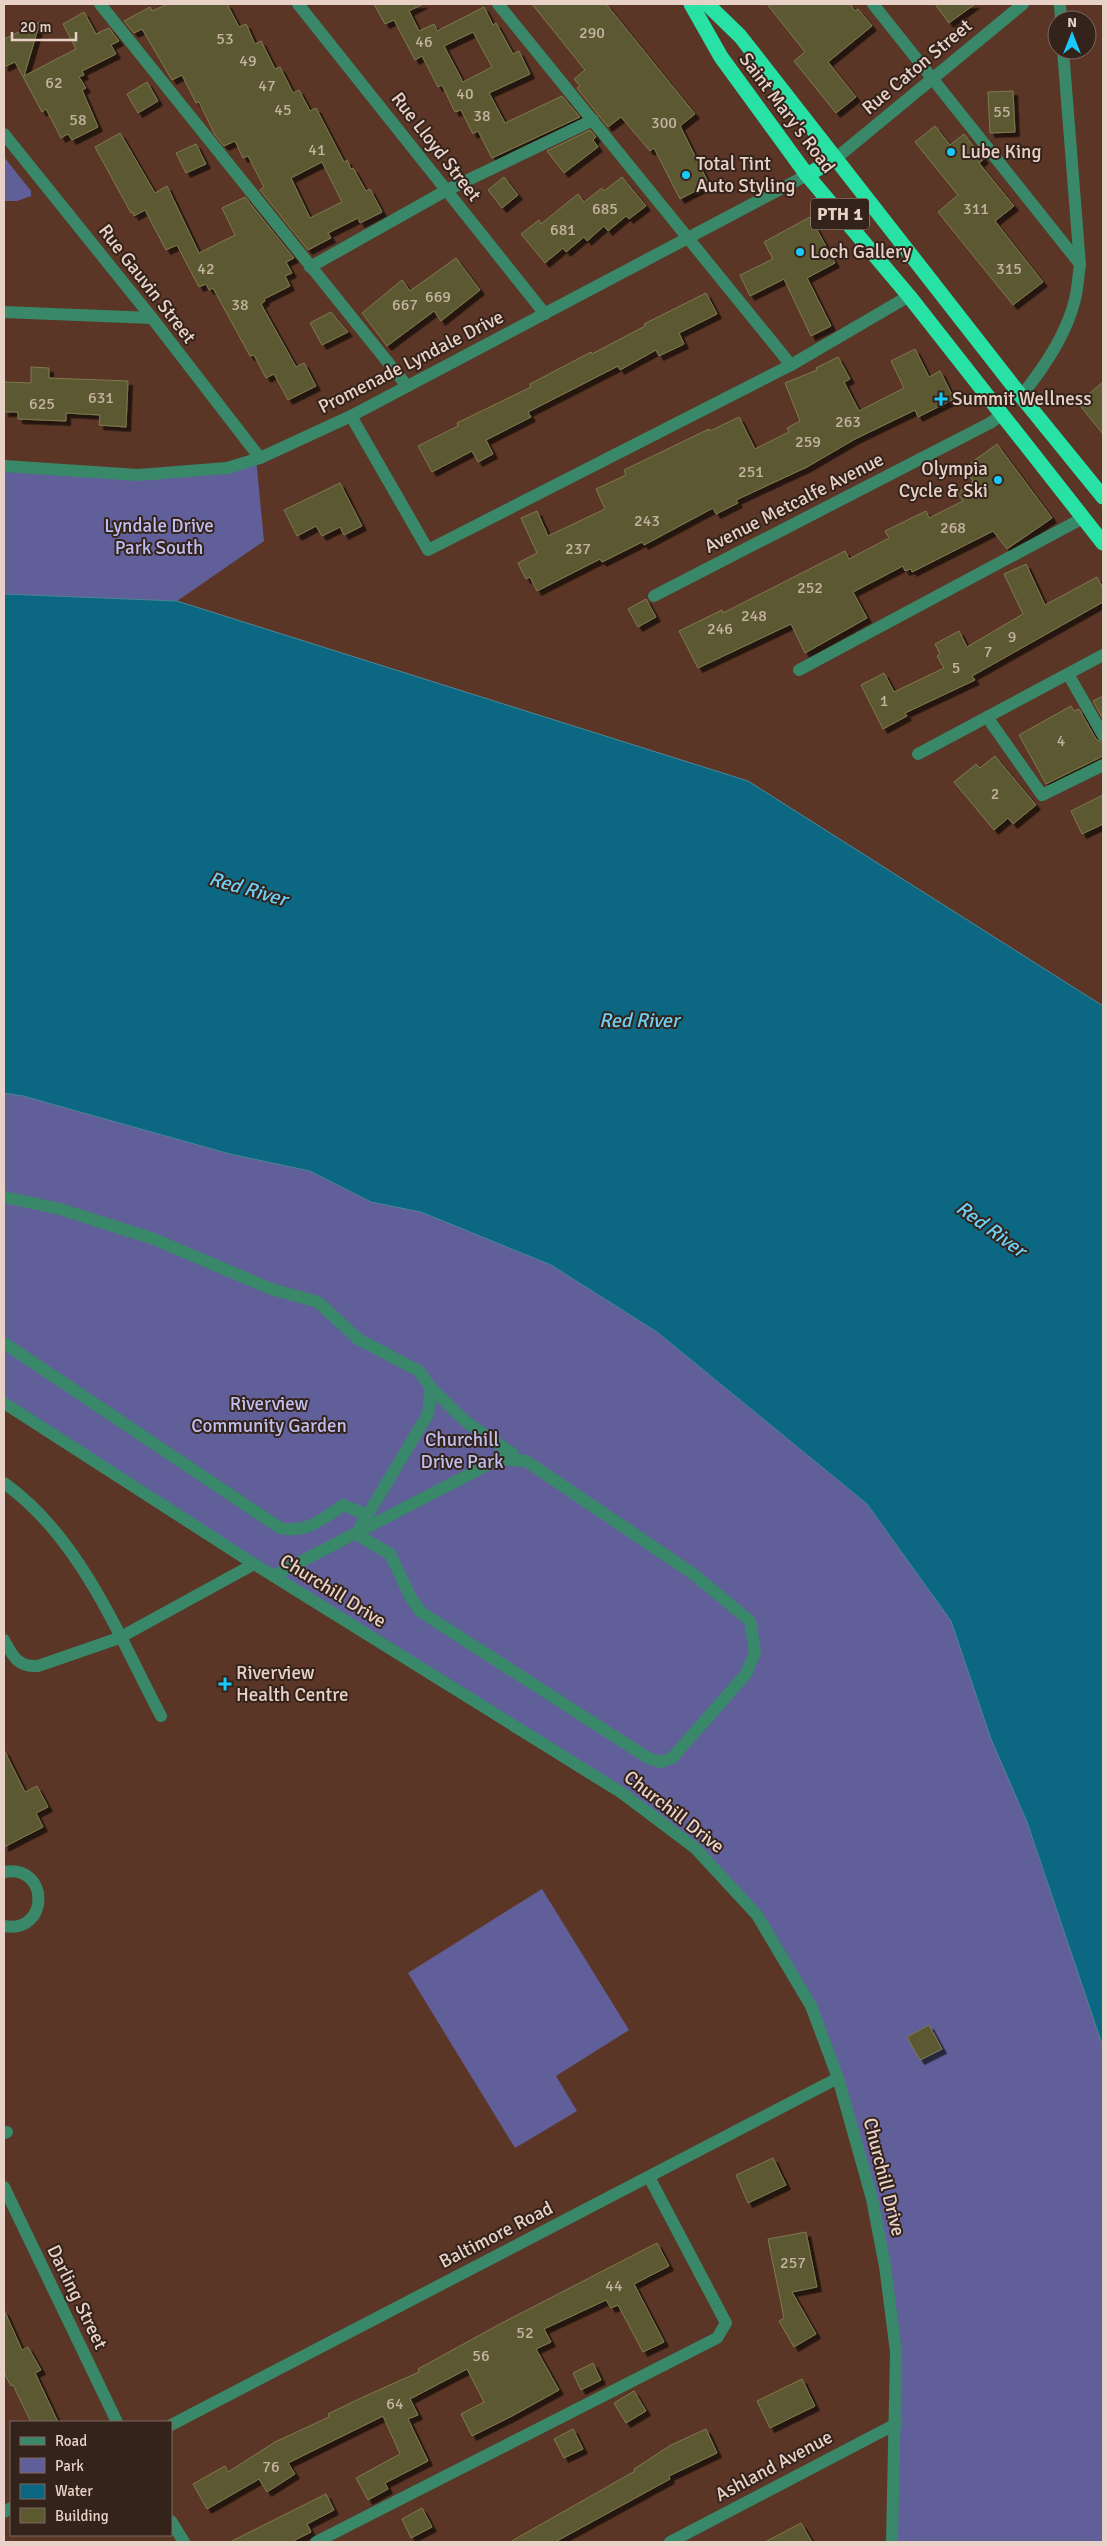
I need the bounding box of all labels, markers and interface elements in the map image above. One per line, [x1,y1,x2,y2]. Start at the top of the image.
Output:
scale bar [12,10,76,42]
north arrow [1047,10,1097,60]
street label: Rue Caton Street [857,14,977,120]
text: N [1067,14,1077,31]
text: 20 m [20,18,51,36]
house number: 290 [579,23,605,43]
house number: 53 [216,29,234,49]
house number: 46 [415,32,433,52]
street label: Saint Mary's Road [734,48,840,178]
house number: 49 [239,51,257,71]
house number: 62 [45,73,63,93]
house number: 47 [258,76,276,96]
house number: 40 [456,84,474,104]
street label: Rue Lloyd Street [386,88,486,207]
house number: 45 [274,100,292,120]
house number: 55 [993,102,1011,122]
house number: 38 [473,106,491,126]
house number: 58 [69,110,87,130]
house number: 300 [651,113,677,133]
house number: 41 [308,140,326,160]
place label: Lube King [961,140,1041,164]
marker: Lube King [945,146,957,158]
place label: Total Tint Auto Styling [696,152,796,198]
marker: Total Tint Auto Styling [680,169,692,181]
road number: PTH 1 [811,198,869,230]
house number: 685 [592,199,618,219]
house number: 311 [963,199,989,219]
street label: Rue Gauvin Street [93,220,201,349]
house number: 681 [550,220,576,240]
place label: Loch Gallery [810,240,911,264]
marker: Loch Gallery [794,246,806,258]
house number: 42 [197,259,215,279]
house number: 315 [996,259,1022,279]
house number: 669 [425,287,451,307]
house number: 38 [231,295,249,315]
house number: 667 [392,295,418,315]
street label: Promenade Lyndale Drive [314,305,508,419]
place label: Summit Wellness [952,387,1091,411]
house number: 631 [88,388,114,408]
marker: Summit Wellness [934,392,948,406]
house number: 625 [29,394,55,414]
house number: 263 [835,412,861,432]
house number: 259 [795,432,821,452]
street label: Avenue Metcalfe Avenue [700,447,888,559]
place label: Olympia Cycle & Ski [899,457,988,503]
house number: 251 [738,462,764,482]
marker: Olympia Cycle & Ski [992,474,1004,486]
house number: 243 [634,511,660,531]
park label: Lyndale Drive Park South [104,514,214,560]
house number: 268 [940,518,966,538]
house number: 237 [565,539,591,559]
house number: 252 [797,578,823,598]
house number: 248 [741,606,767,626]
house number: 246 [707,619,733,639]
house number: 9 [1008,627,1016,647]
house number: 7 [984,642,992,662]
house number: 5 [952,658,960,678]
house number: 1 [880,691,888,711]
house number: 4 [1057,731,1066,751]
house number: 2 [991,784,999,804]
water label: Red River [206,866,293,913]
water label: Red River [599,1008,682,1033]
water label: Red River [951,1195,1033,1264]
park label: Riverview Community Garden [191,1392,347,1438]
park label: Churchill Drive Park [420,1428,504,1474]
street label: Churchill Drive [275,1549,391,1633]
place label: Riverview Health Centre [236,1661,348,1707]
marker: Riverview Health Centre [218,1677,232,1691]
street label: Churchill Drive [619,1765,729,1859]
street label: Churchill Drive [858,2115,910,2239]
street label: Baltimore Road [435,2196,557,2274]
street label: Darling Street [41,2241,113,2354]
house number: 257 [780,2253,806,2273]
house number: 44 [605,2276,623,2296]
house number: 52 [516,2323,534,2343]
house number: 56 [472,2346,490,2366]
house number: 64 [386,2394,404,2414]
legend [10,2421,172,2536]
street label: Ashland Avenue [711,2425,837,2507]
text: Road [55,2432,87,2450]
text: Park [55,2457,84,2475]
house number: 76 [262,2457,280,2477]
text: Water [55,2482,93,2500]
text: Building [55,2507,109,2525]

